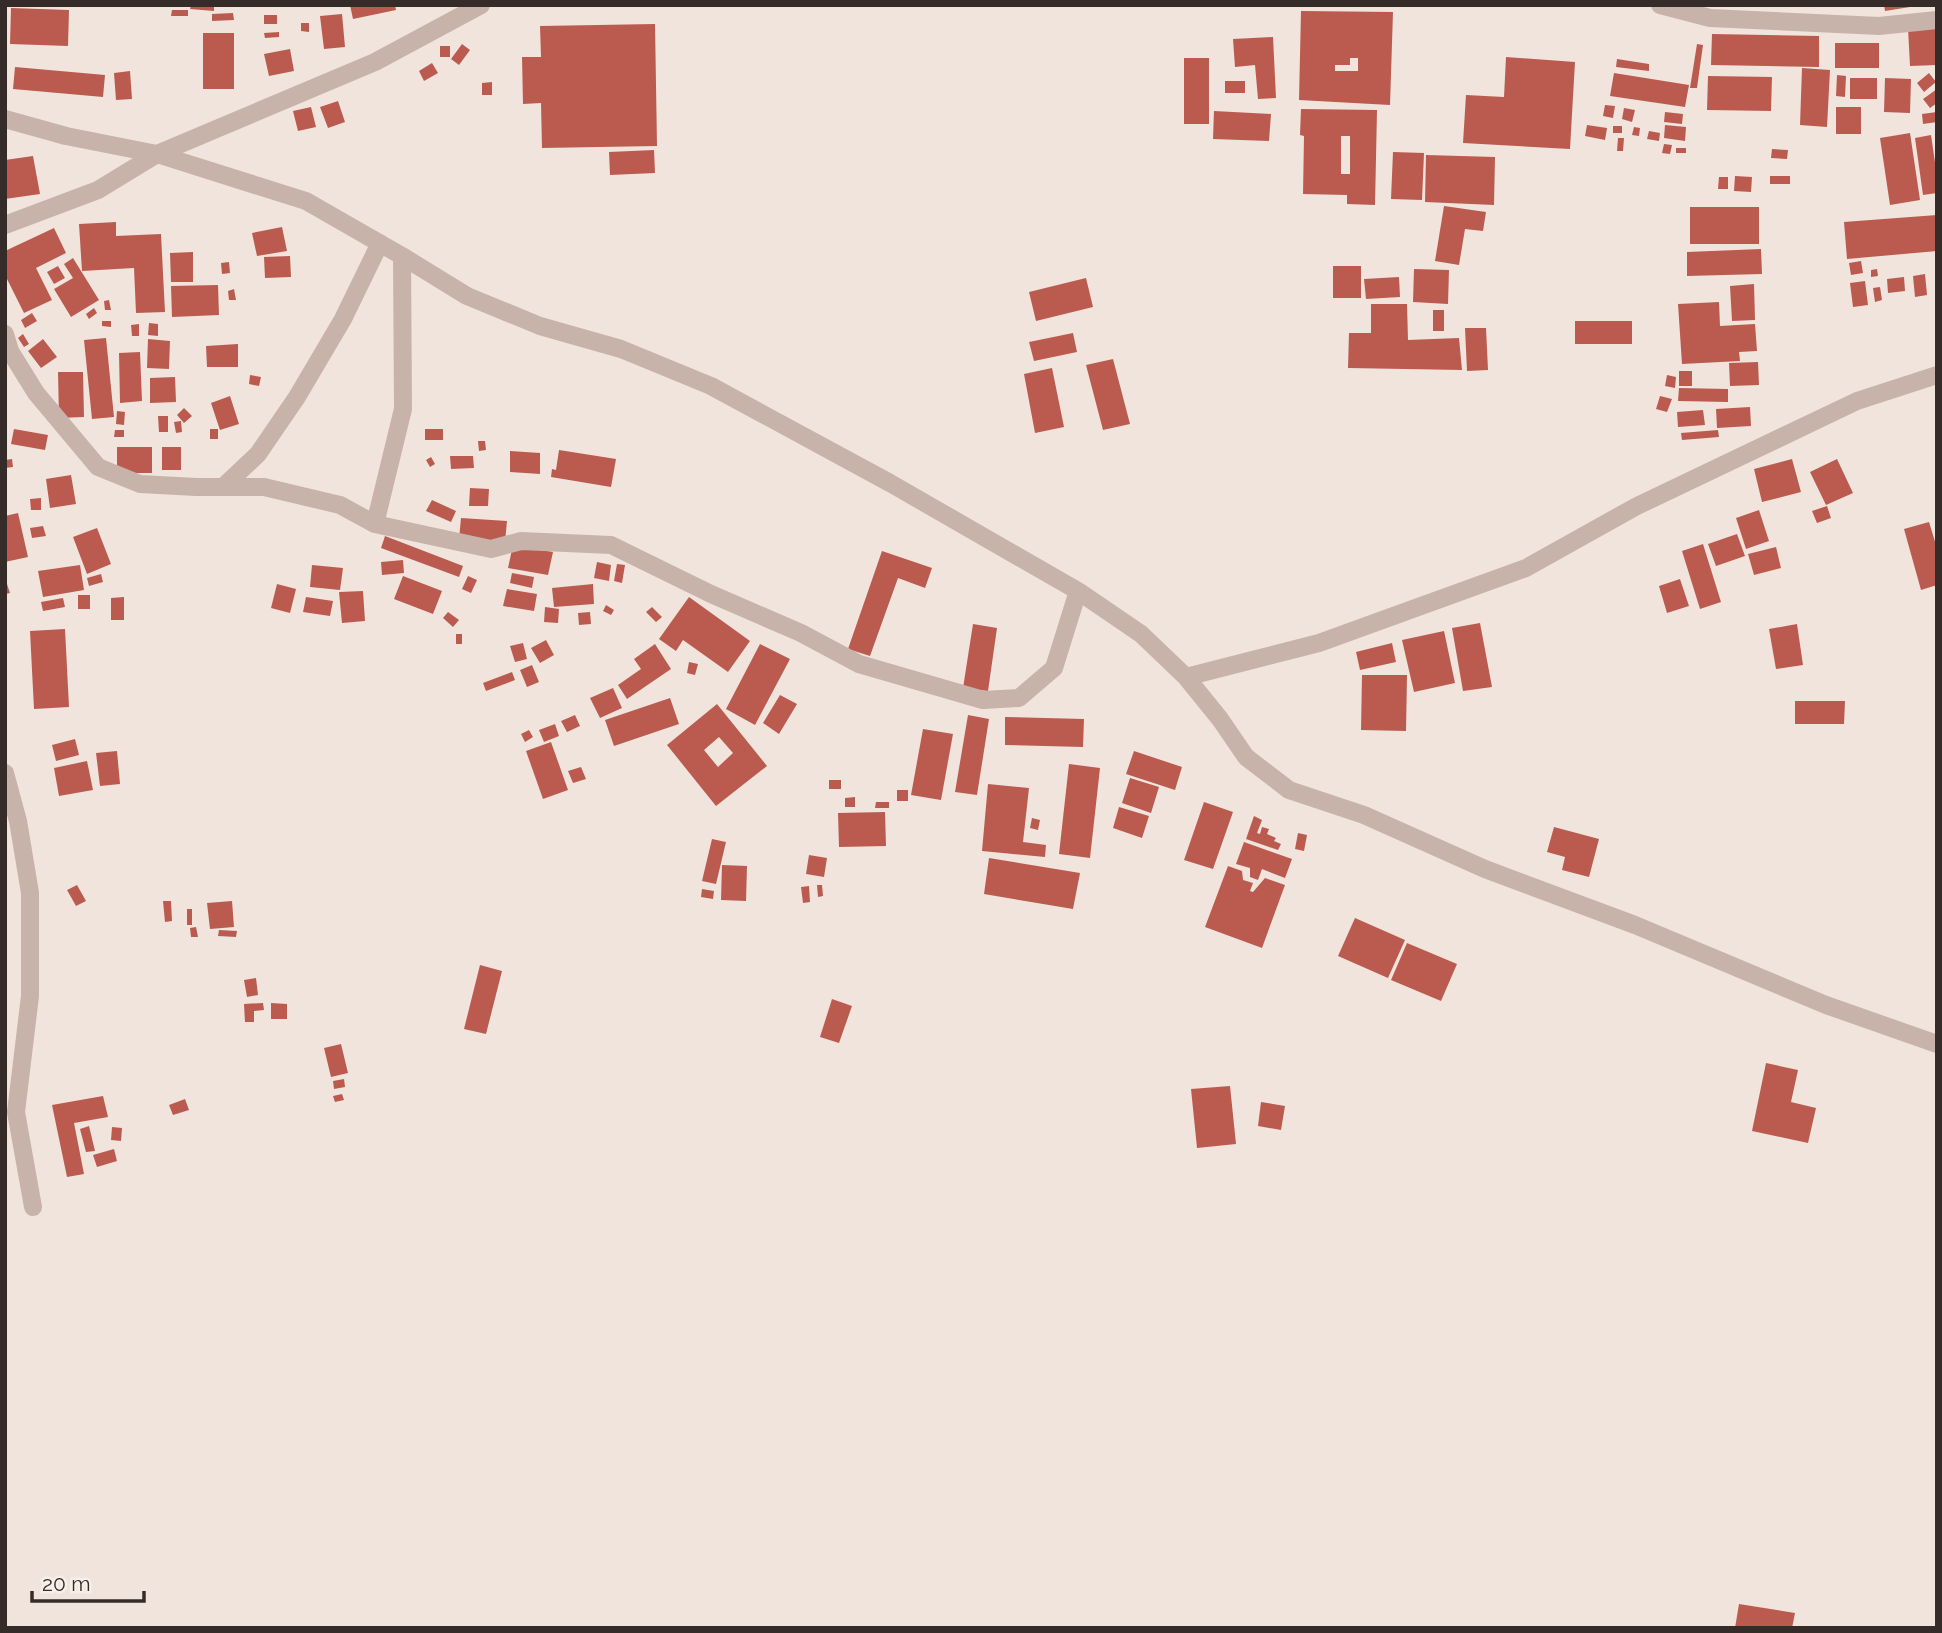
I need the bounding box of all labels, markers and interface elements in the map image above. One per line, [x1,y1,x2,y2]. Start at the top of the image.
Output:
scale bar [32,1560,144,1604]
text: 20 m [42,1571,90,1596]

